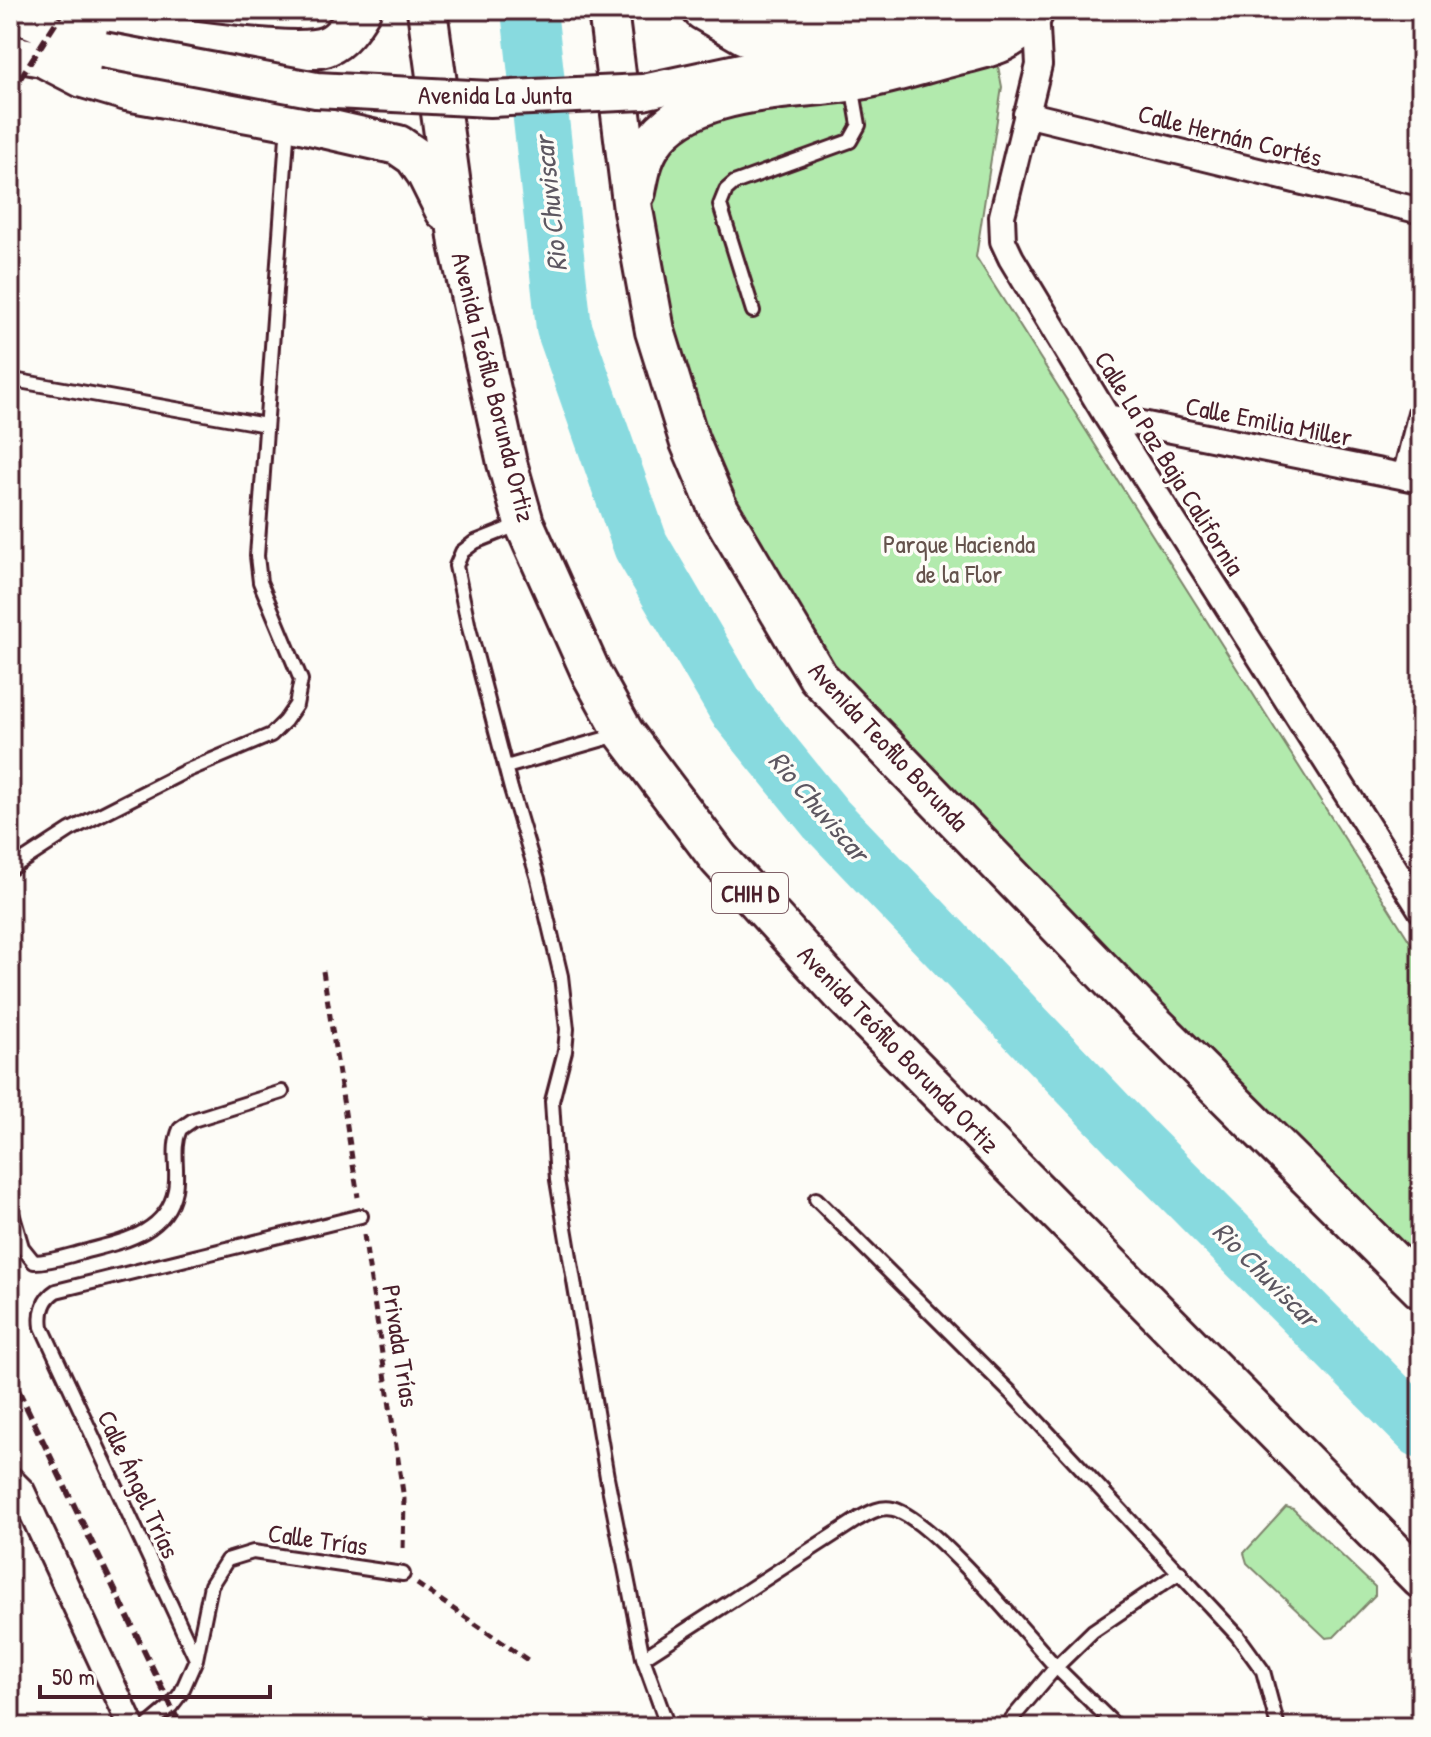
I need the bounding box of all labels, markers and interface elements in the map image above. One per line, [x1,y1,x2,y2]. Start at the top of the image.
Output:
street label: Avenida La Junta [418,77,572,112]
street label: Calle Hernán Cortés [1134,95,1326,175]
water label: Rio Chuviscar [524,131,576,274]
street label: Avenida Teófilo Borunda Ortiz [444,249,544,525]
street label: Calle La Paz Baja California [1087,344,1253,582]
street label: Calle Emilia Miller [1183,388,1355,454]
park label: Parque Hacienda de la Flor [883,526,1035,591]
street label: Avenida Teofilo Borunda [801,654,977,838]
water label: Rio Chuviscar [760,742,880,872]
road number: CHIH D [712,873,788,913]
street label: Avenida Teófilo Borunda Ortiz [790,937,1008,1161]
water label: Rio Chuviscar [1205,1213,1330,1338]
street label: Privada Trías [374,1282,428,1410]
street label: Calle Ángel Trías [89,1404,189,1564]
street label: Calle Trías [266,1515,370,1563]
scale bar [40,1649,270,1699]
text: 50 m [52,1660,95,1692]

